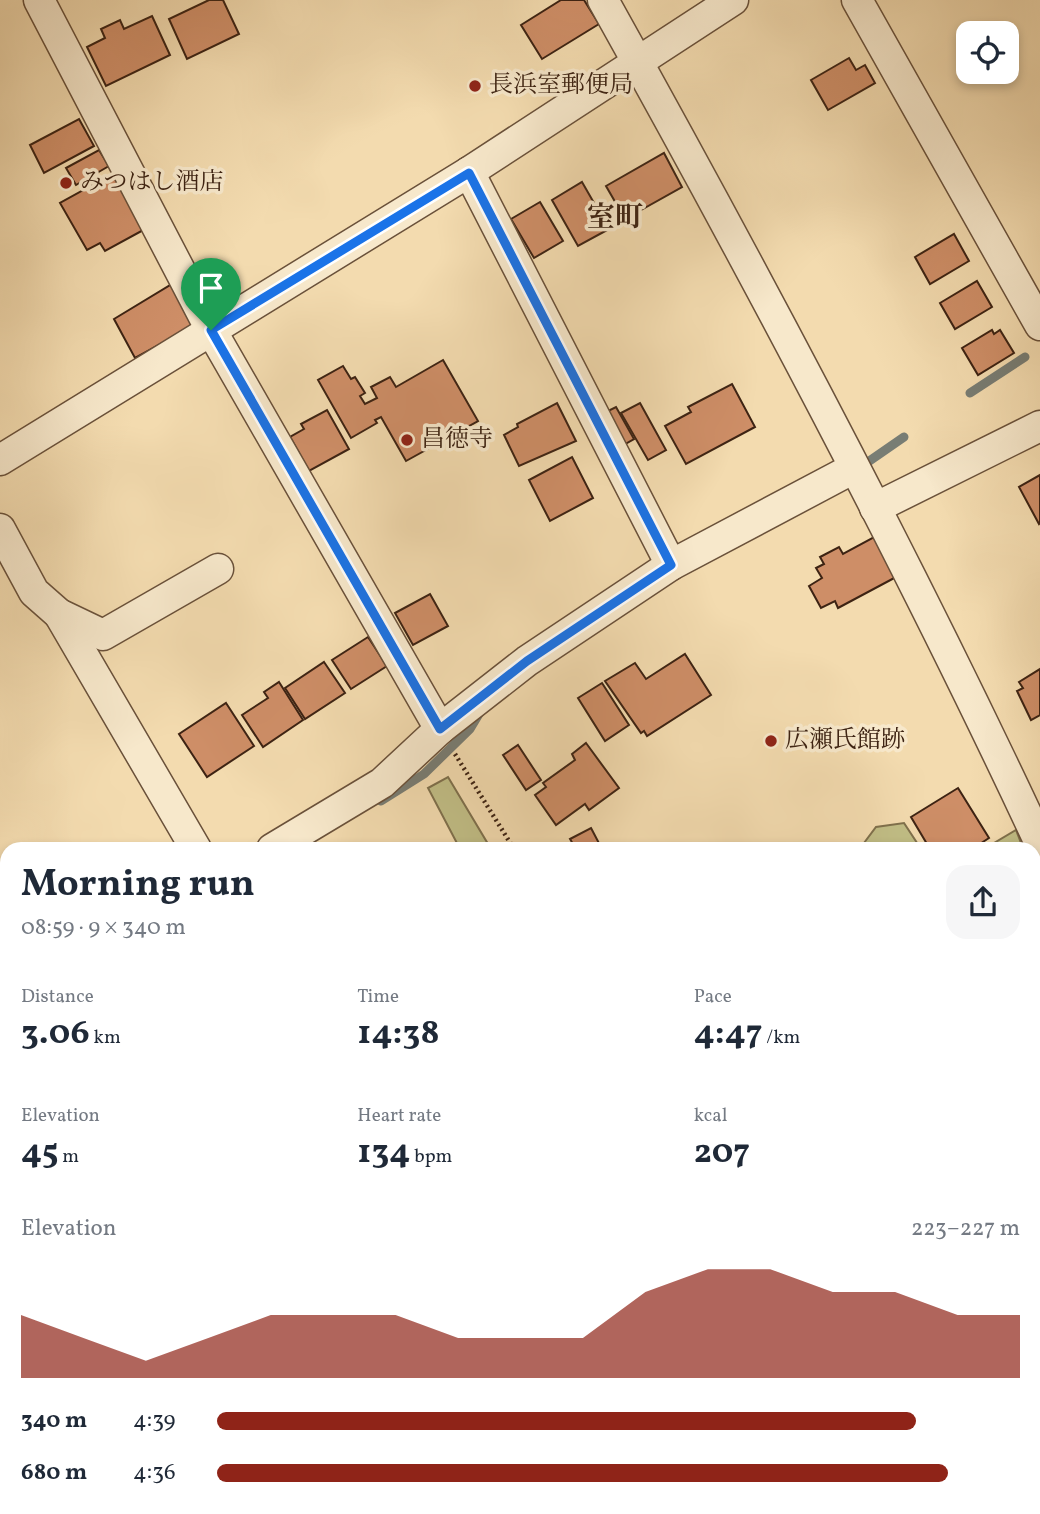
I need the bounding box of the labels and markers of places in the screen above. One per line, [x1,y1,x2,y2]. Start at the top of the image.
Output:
place label: 長浜室郵便局 [489,69,633,103]
marker: 長浜室郵便局 [467,78,483,94]
place label: みつはし酒店 [80,166,224,200]
marker: みつはし酒店 [58,175,74,191]
pin [181,258,241,330]
place label: 昌徳寺 [421,423,493,457]
marker: 昌徳寺 [399,432,415,448]
place label: 広瀬氏館跡 [785,724,905,758]
marker: 広瀬氏館跡 [763,733,779,749]

